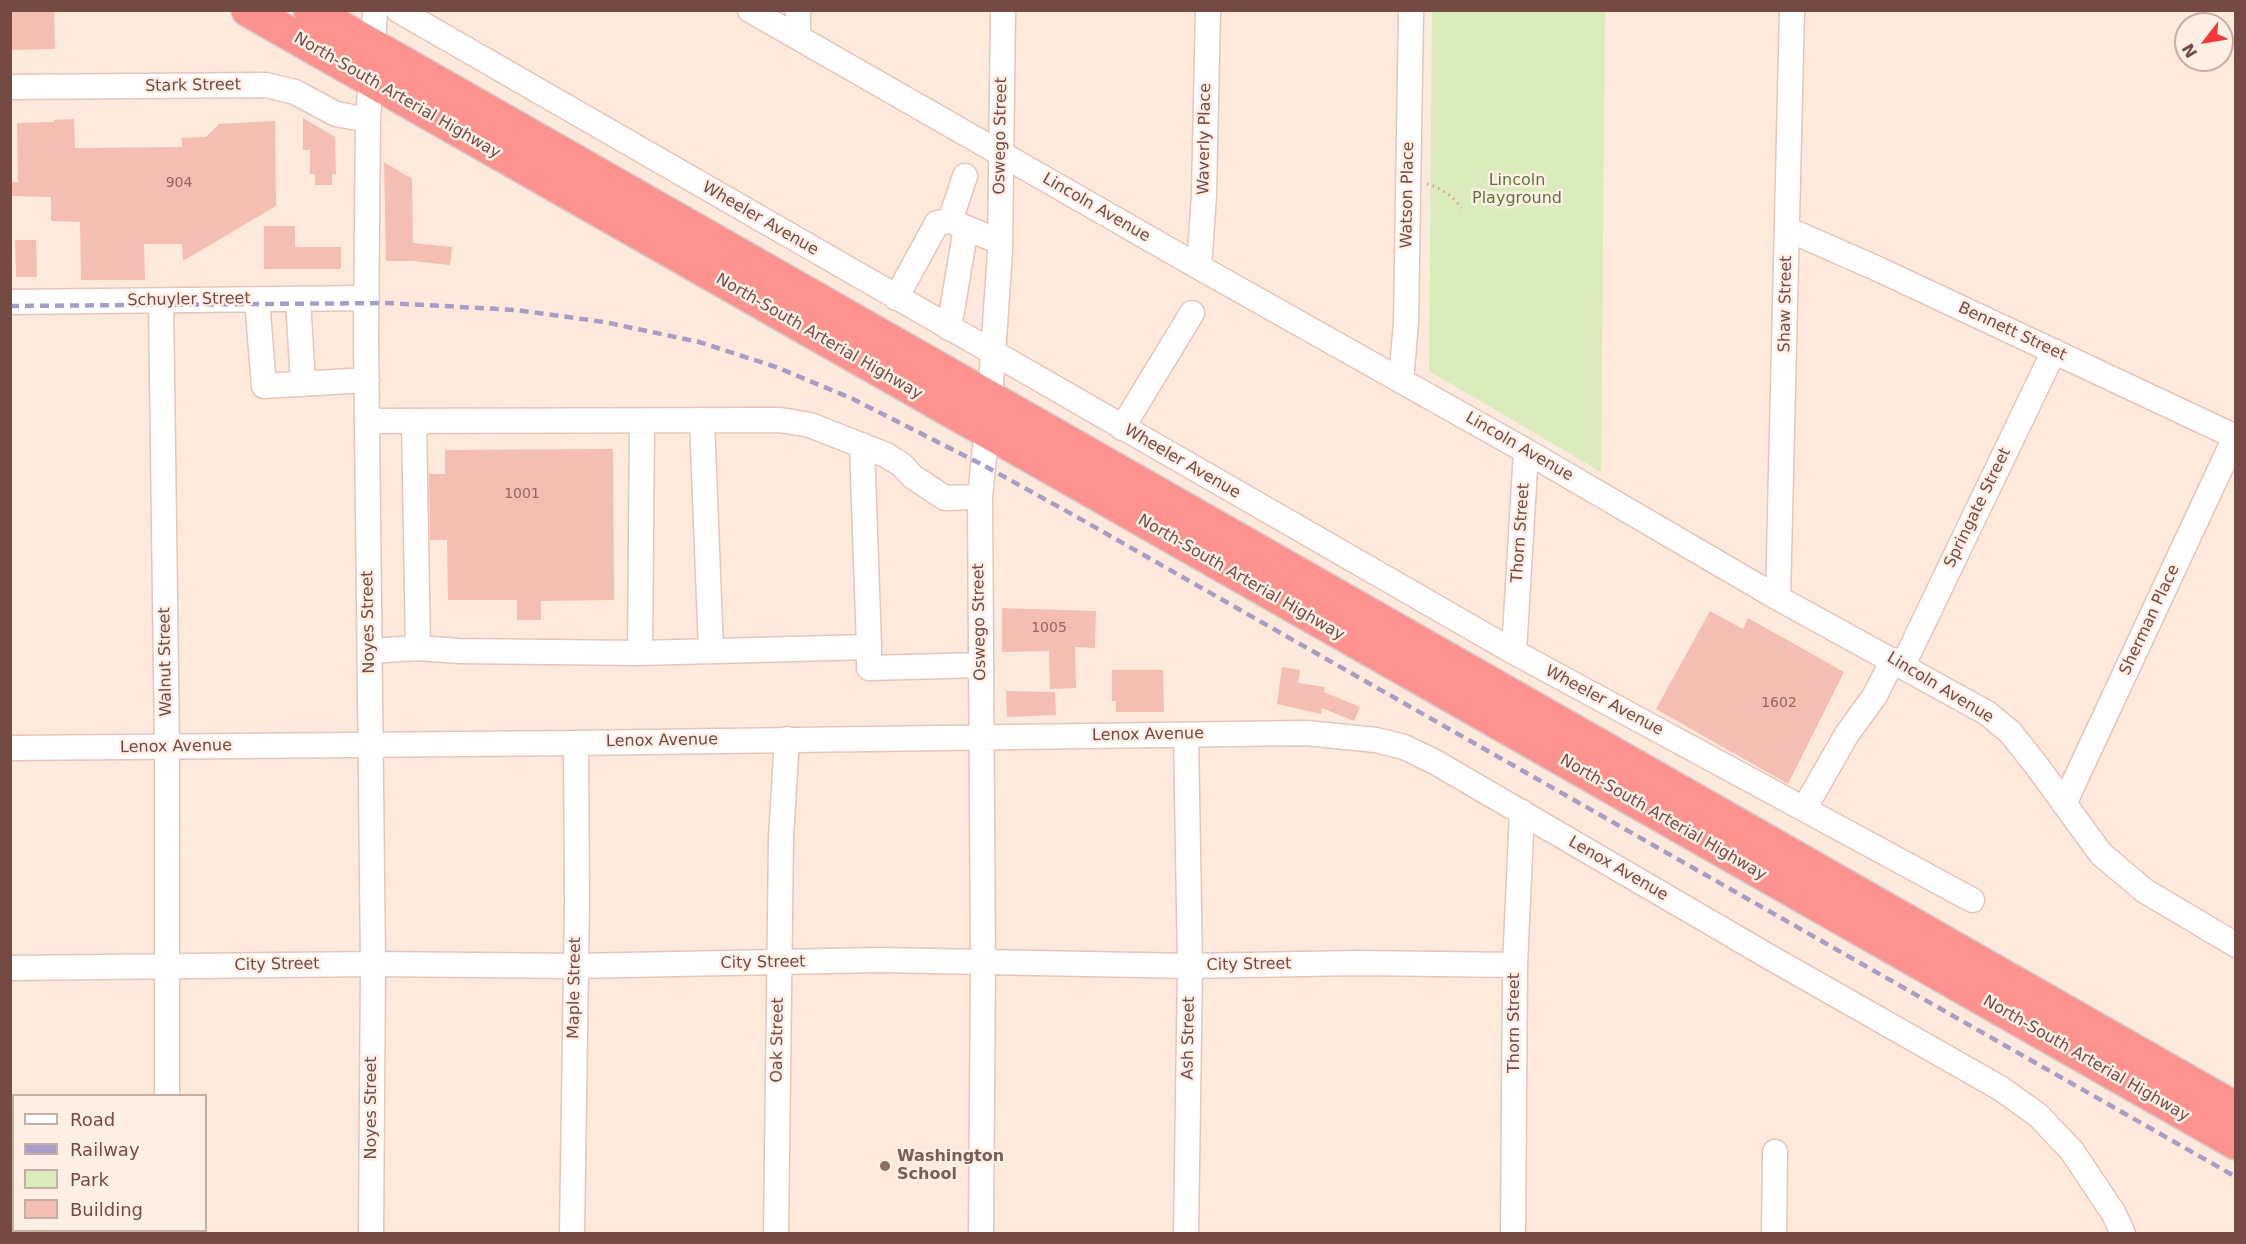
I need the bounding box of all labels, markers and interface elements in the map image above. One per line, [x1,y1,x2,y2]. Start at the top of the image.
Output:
north arrow [2174,12,2234,72]
street label: North-South Arterial Highway [290,29,504,163]
text: N [2178,40,2201,61]
street label: Stark Street [145,76,241,96]
street label: Oswego Street [990,77,1012,195]
street label: Waverly Place [1194,83,1216,195]
street label: Watson Place [1397,141,1419,249]
street label: Lincoln Avenue [1039,169,1153,247]
park label: Lincoln Playground [1472,171,1562,209]
house number: 904 [166,175,192,191]
street label: Wheeler Avenue [698,178,822,260]
street label: Shaw Street [1776,255,1796,353]
street label: North-South Arterial Highway [712,270,926,404]
street label: Schuyler Street [127,289,251,311]
street label: Bennett Street [1955,299,2069,365]
street label: Lincoln Avenue [1462,408,1576,486]
street label: Wheeler Avenue [1120,421,1244,503]
street label: Springate Street [1941,445,2015,571]
street label: Thorn Street [1508,483,1534,583]
house number: 1001 [504,486,540,502]
street label: North-South Arterial Highway [1134,511,1348,645]
street label: Sherman Place [2116,562,2184,678]
street label: Oswego Street [969,563,991,681]
street label: Noyes Street [359,570,379,674]
street label: Walnut Street [155,607,177,717]
house number: 1005 [1031,620,1067,636]
street label: Lincoln Avenue [1883,649,1997,727]
street label: Wheeler Avenue [1542,662,1666,740]
house number: 1602 [1761,695,1797,711]
street label: Lenox Avenue [1092,724,1204,746]
street label: Lenox Avenue [606,730,718,752]
street label: Lenox Avenue [120,736,232,758]
street label: North-South Arterial Highway [1556,751,1770,885]
street label: Lenox Avenue [1565,833,1671,905]
street label: Maple Street [565,937,585,1039]
street label: City Street [720,953,806,973]
street label: City Street [234,955,320,975]
street label: City Street [1206,955,1292,975]
street label: Thorn Street [1505,973,1525,1073]
street label: North-South Arterial Highway [1979,992,2193,1126]
street label: Ash Street [1179,996,1199,1080]
street label: Oak Street [768,997,788,1083]
street label: Noyes Street [362,1056,382,1160]
legend [12,1094,207,1232]
text: Road [70,1109,115,1130]
text: Railway [70,1139,140,1160]
place label: Washington School [897,1147,1004,1185]
marker: Washington School [878,1159,892,1173]
text: Park [70,1169,109,1190]
text: Building [70,1199,143,1220]

